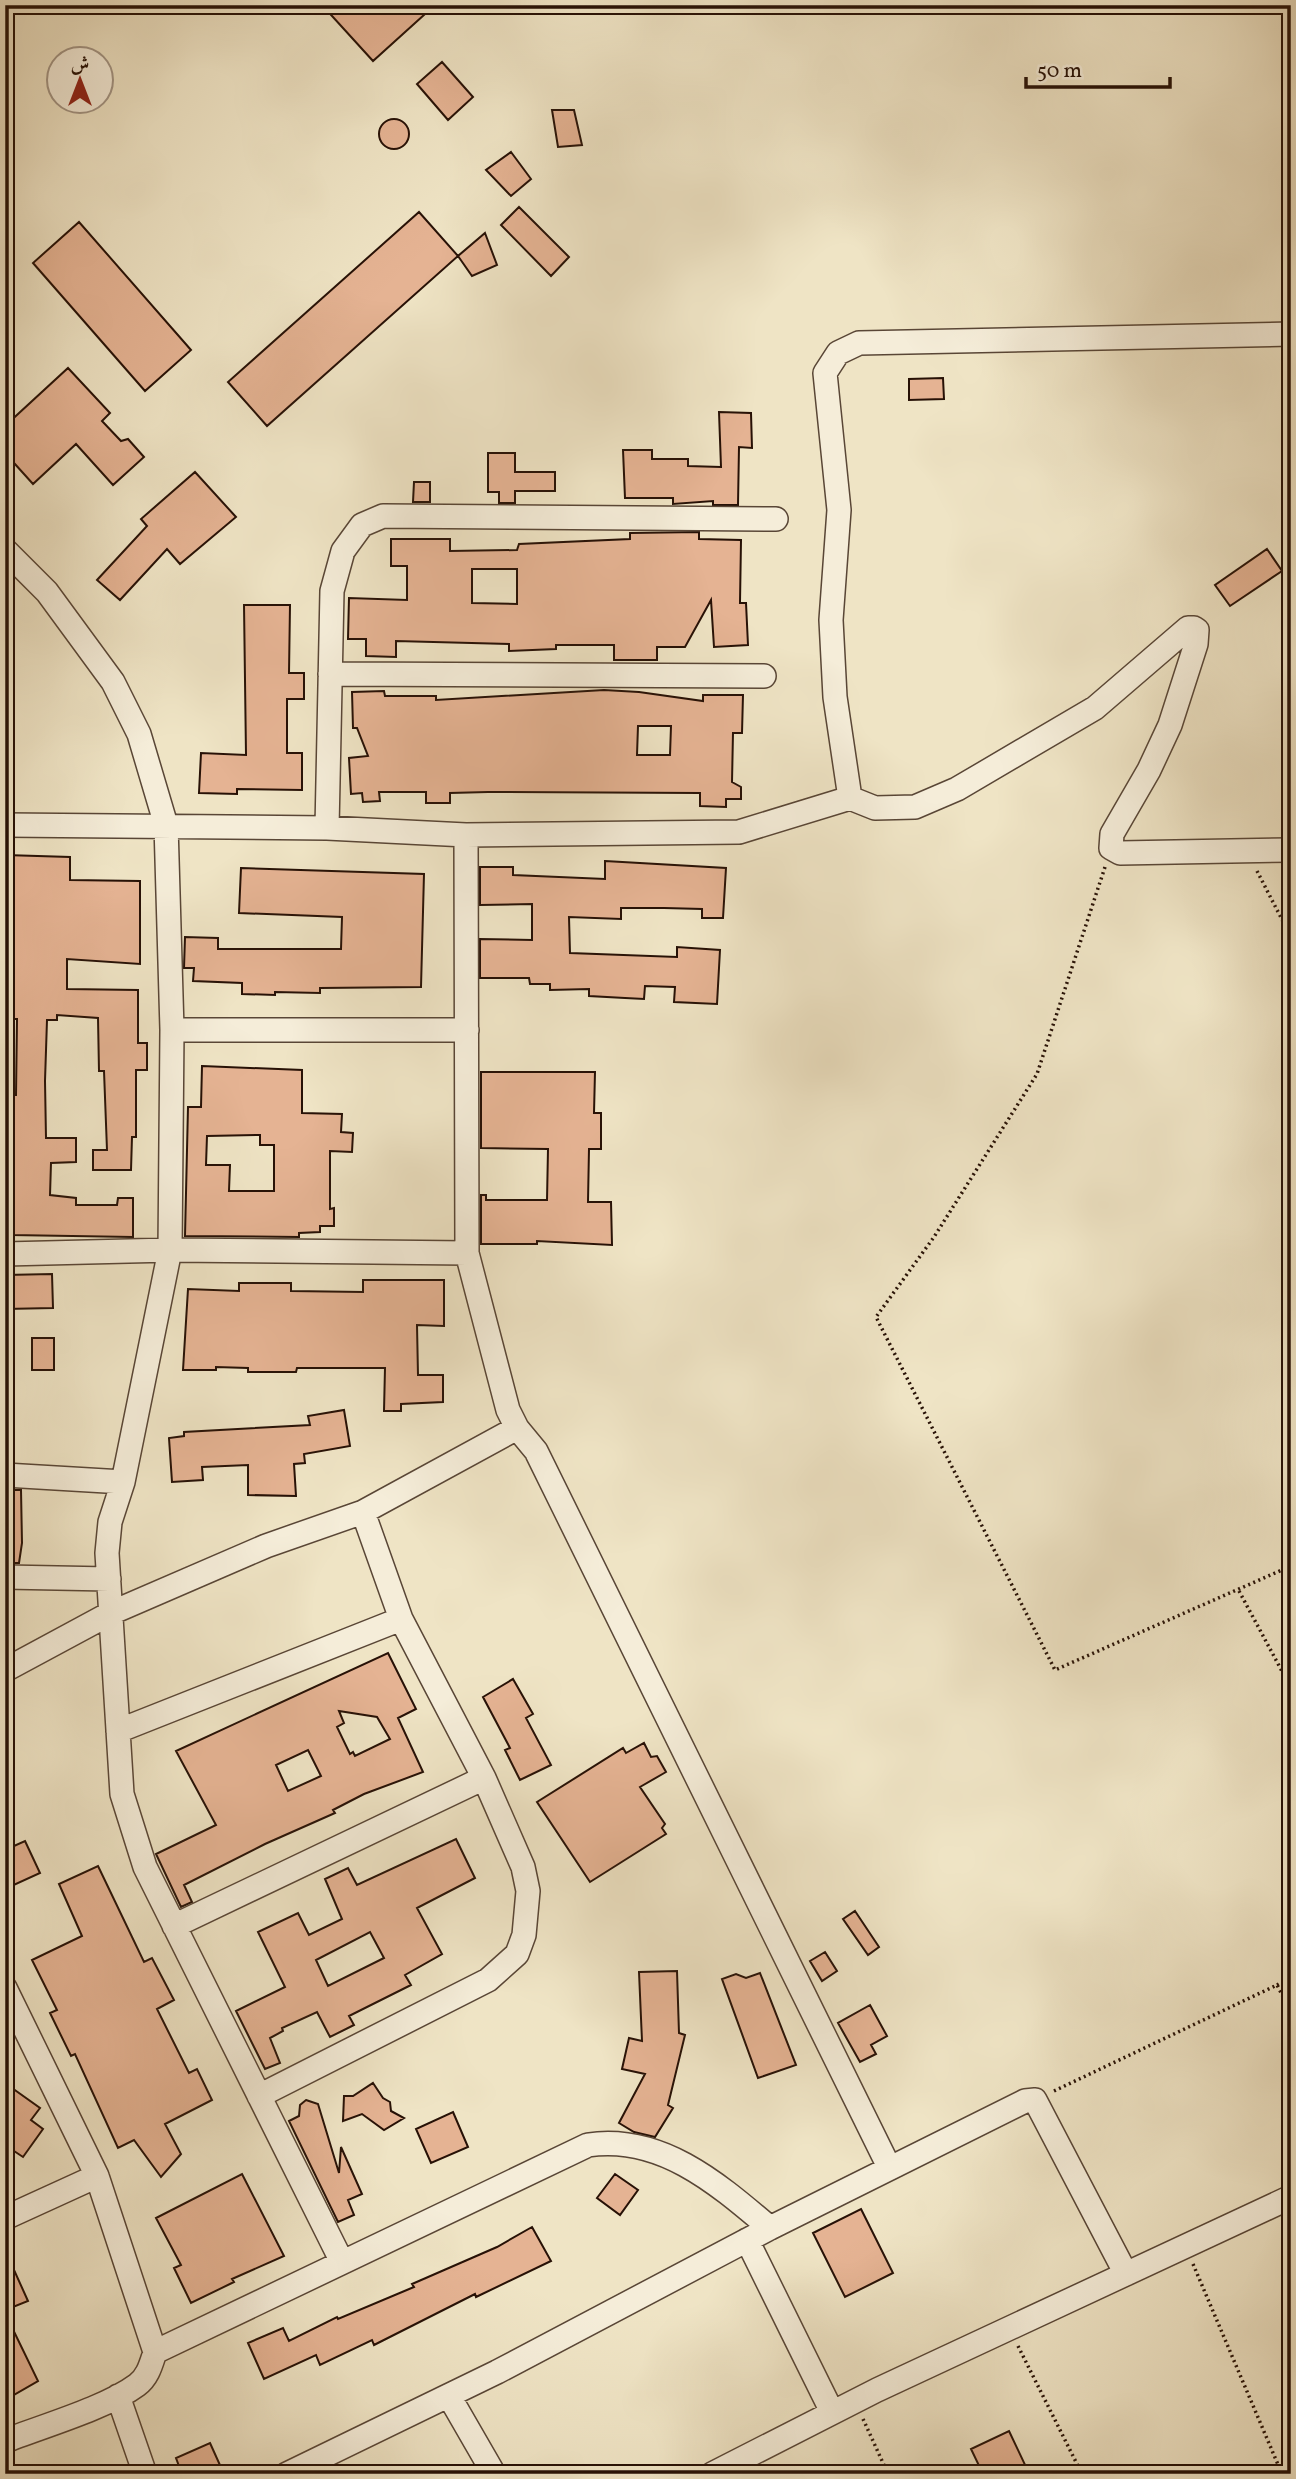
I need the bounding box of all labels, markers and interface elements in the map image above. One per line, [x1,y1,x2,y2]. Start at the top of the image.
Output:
north arrow [46,46,116,116]
scale bar [1026,46,1170,90]
text: ش [71,52,89,78]
text: 50 m [1037,57,1082,86]

